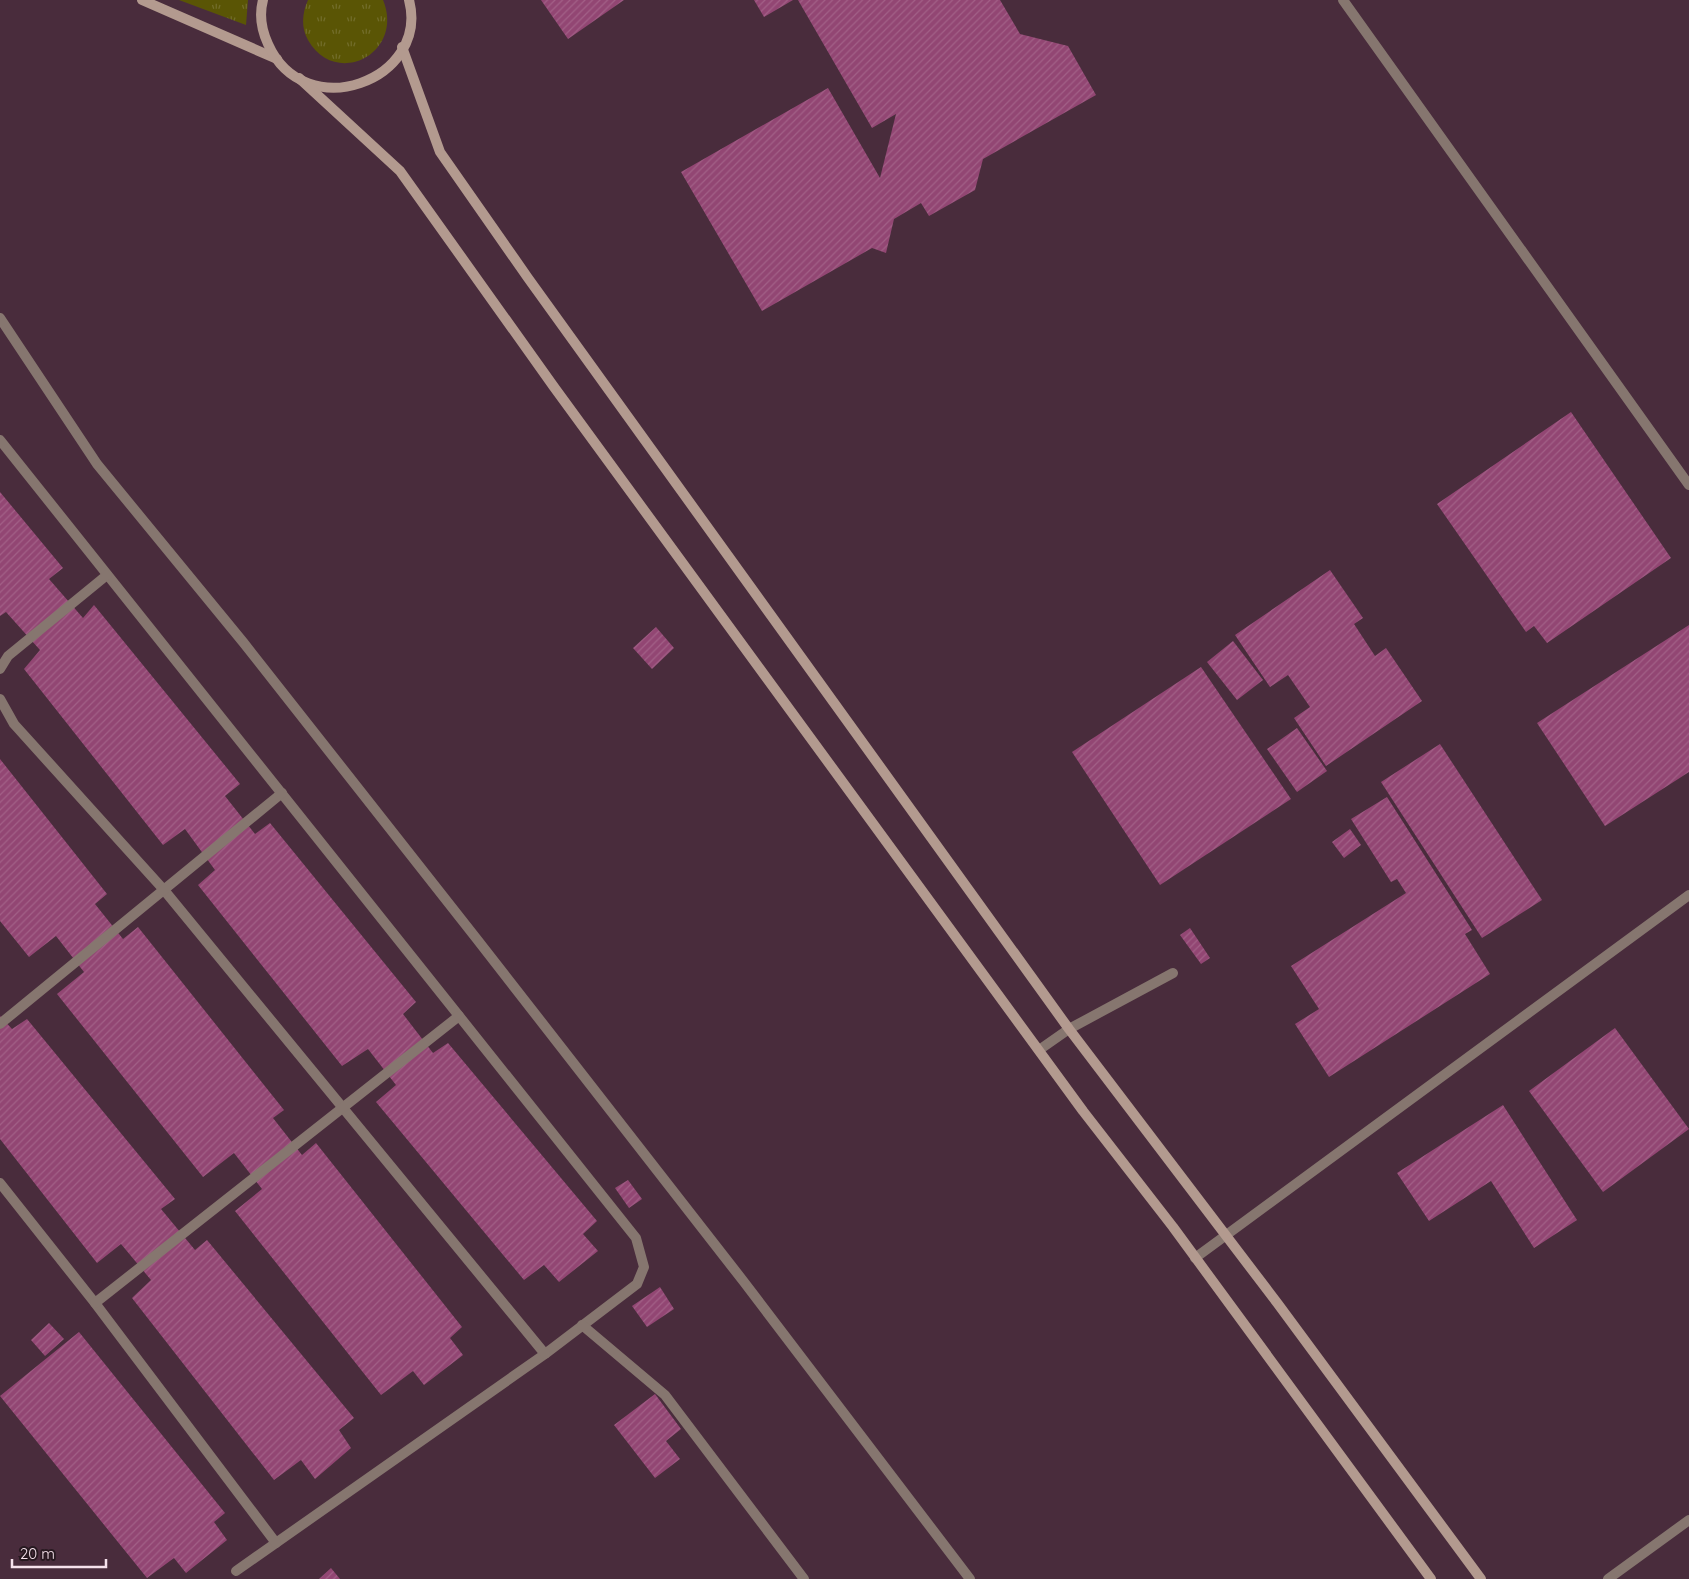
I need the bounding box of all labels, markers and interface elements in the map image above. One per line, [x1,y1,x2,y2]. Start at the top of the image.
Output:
scale bar [12,1536,106,1568]
text: 20 m [20,1544,55,1563]

